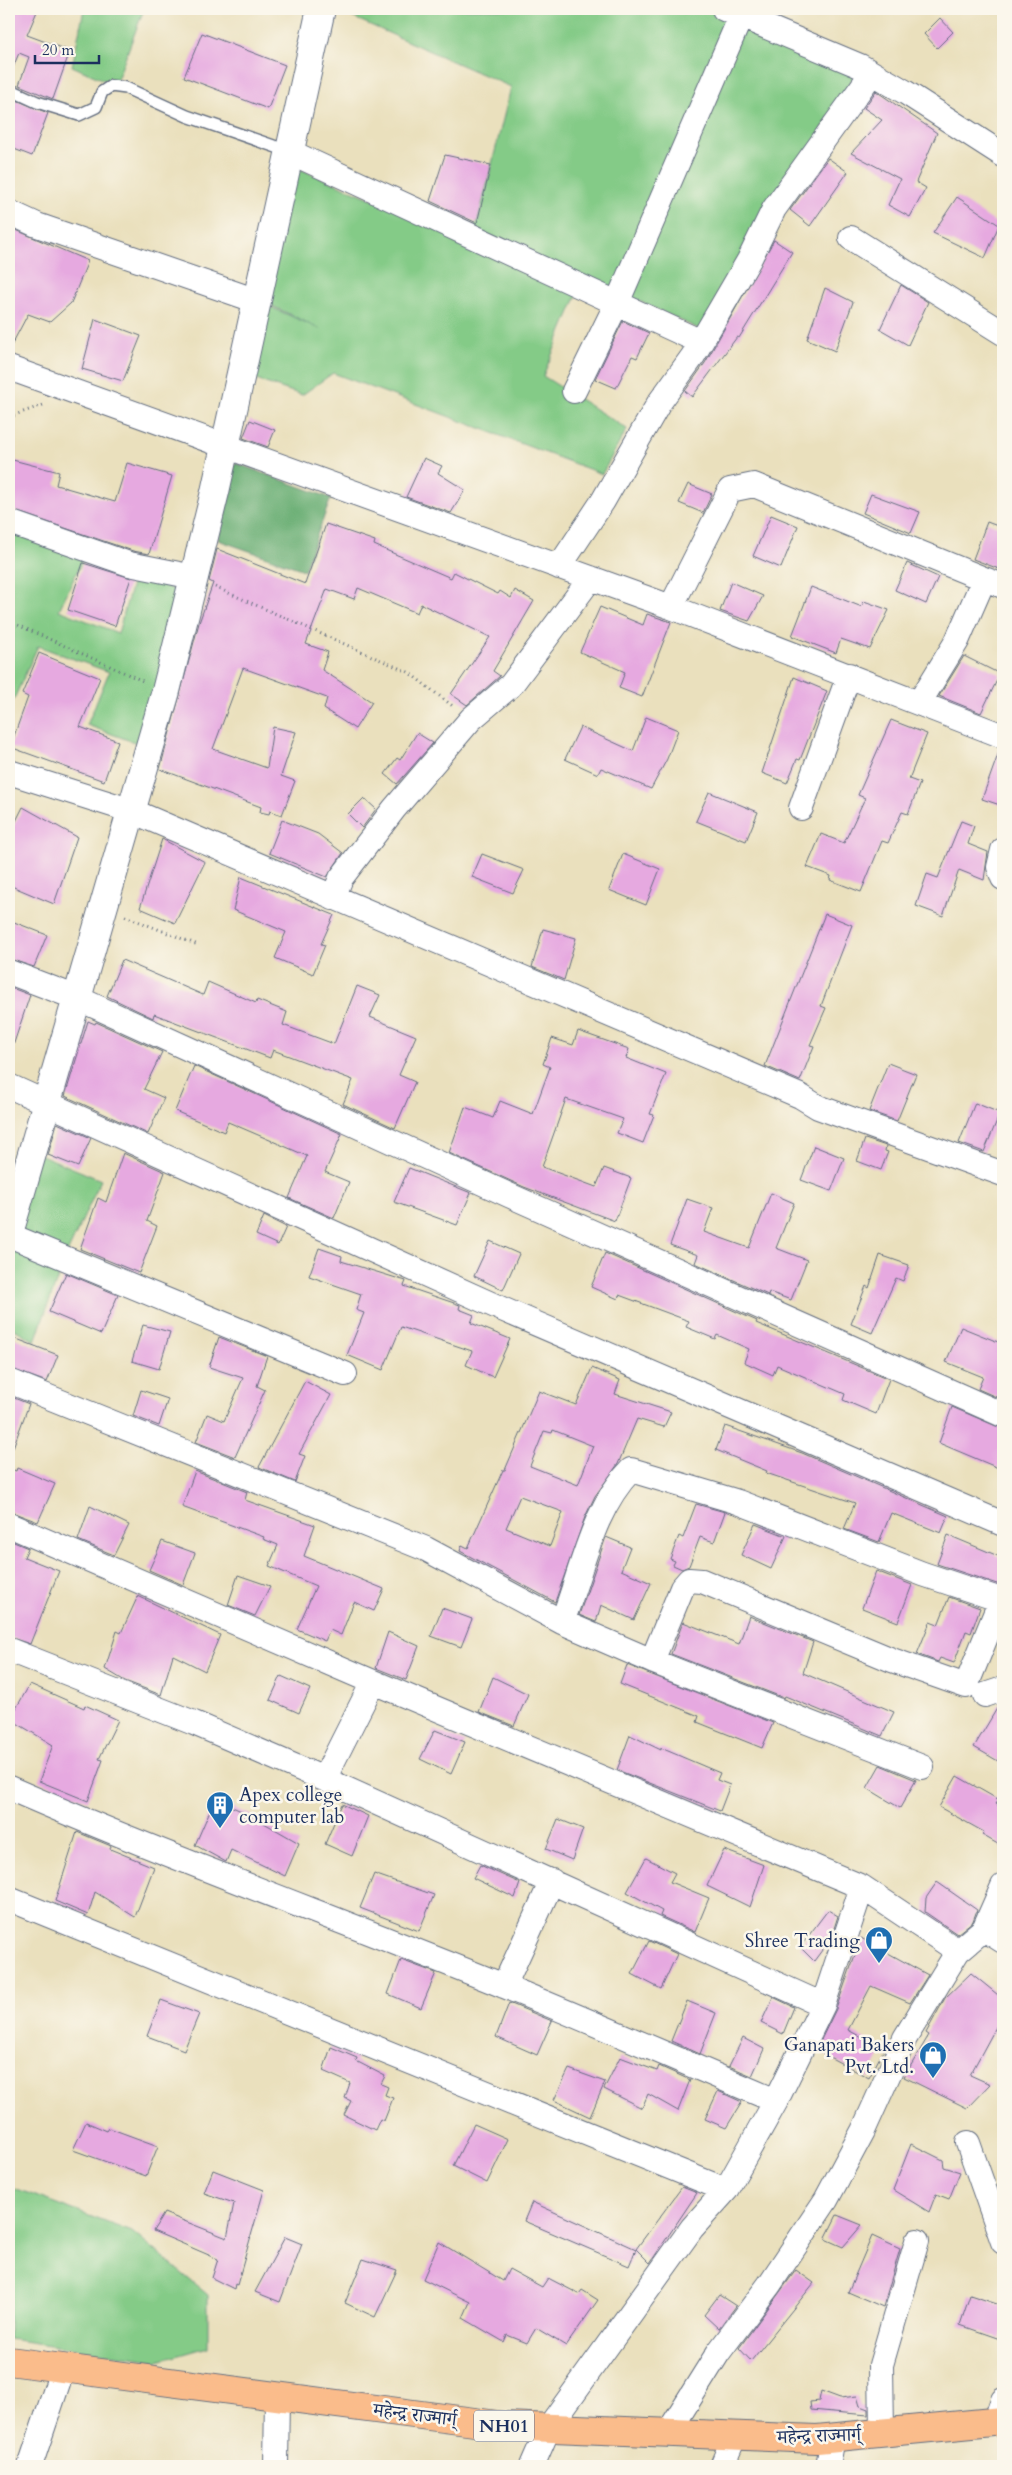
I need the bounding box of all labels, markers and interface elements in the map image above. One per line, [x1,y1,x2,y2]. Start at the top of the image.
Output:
scale bar [35,32,99,64]
text: 20 m [42,40,74,60]
place label: Apex college computer lab [239,1782,344,1830]
building icon: Apex college computer lab [205,1790,235,1829]
shop icon: Shree Trading [864,1925,894,1964]
place label: Shree Trading [745,1928,860,1954]
place label: Ganapati Bakers Pvt. Ltd. [784,2032,914,2080]
shop icon: Ganapati Bakers Pvt. Ltd. [918,2040,948,2079]
street label: महेन्द्र राज्मार्ग् [371,2397,461,2433]
road number: NH01 [474,2410,534,2442]
street label: महेन्द्र राज्मार्ग् [776,2421,864,2450]

